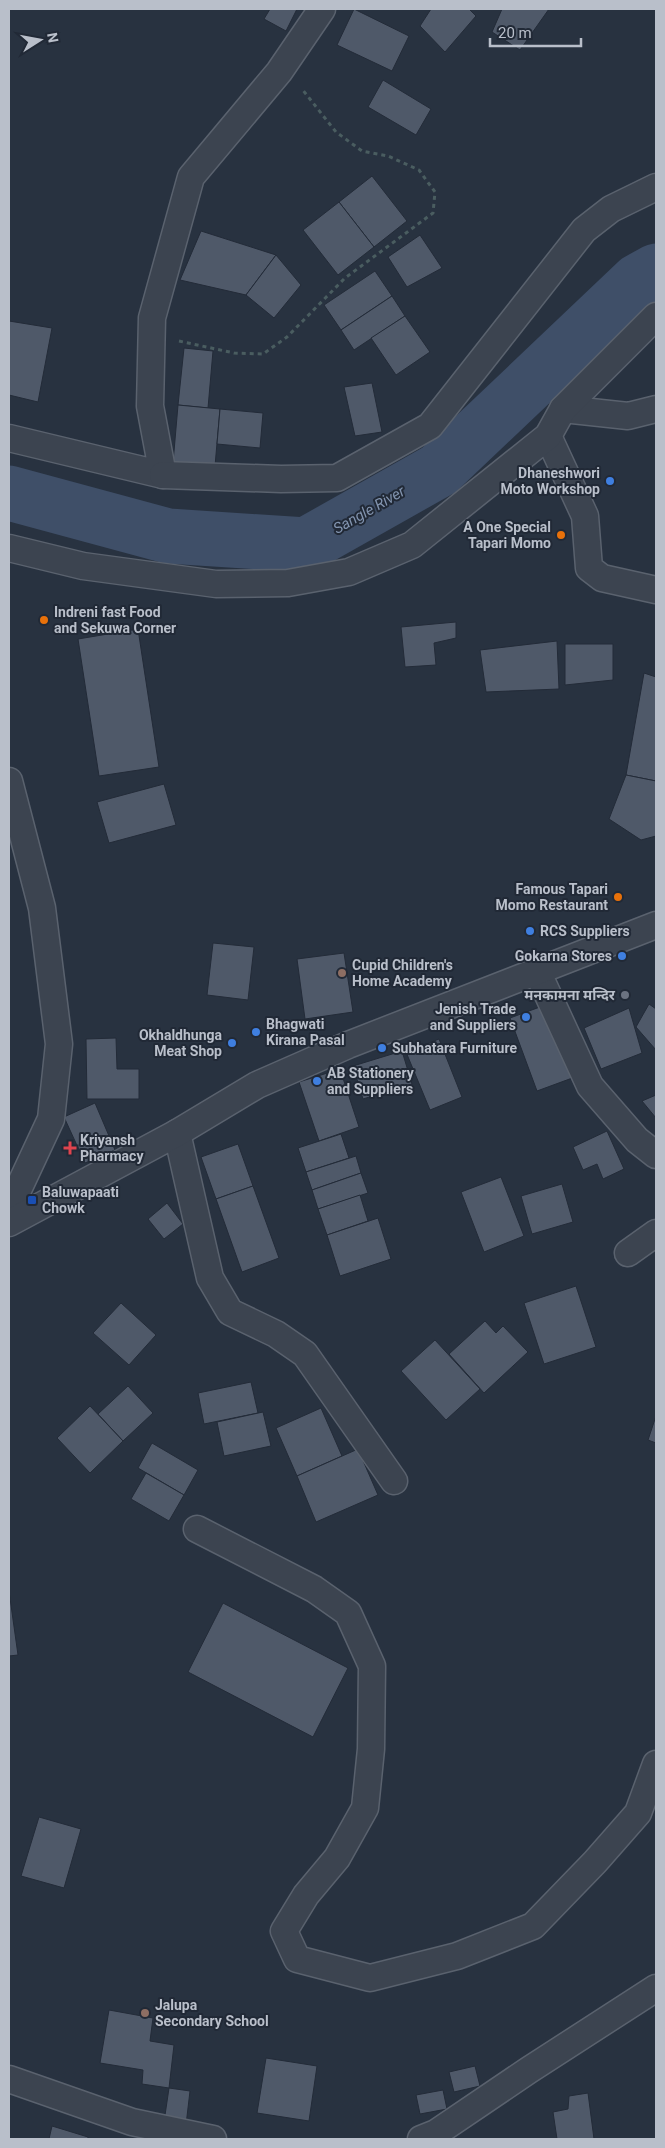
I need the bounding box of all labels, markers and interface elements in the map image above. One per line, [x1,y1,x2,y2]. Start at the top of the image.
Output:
north arrow [15,15,65,65]
scale bar [490,15,581,47]
text: 20 m [498,24,532,42]
text: N [44,31,62,44]
place label: Dhaneshwori Moto Workshop [501,465,600,497]
marker: Dhaneshwori Moto Workshop [604,475,616,487]
water label: Sangle River [330,482,409,538]
place label: A One Special Tapari Momo [463,519,551,551]
marker: A One Special Tapari Momo [555,529,567,541]
place label: Indreni fast Food and Sekuwa Corner [54,604,176,636]
marker: Indreni fast Food and Sekuwa Corner [38,614,50,626]
place label: Famous Tapari Momo Restaurant [496,881,608,913]
marker: Famous Tapari Momo Restaurant [612,891,624,903]
place label: RCS Suppliers [540,923,630,939]
marker: RCS Suppliers [524,925,536,937]
place label: Gokarna Stores [515,948,612,964]
marker: Gokarna Stores [616,950,628,962]
place label: Cupid Children's Home Academy [352,957,453,989]
marker: Cupid Children's Home Academy [336,967,348,979]
place label: मनकामना मन्दिर [524,987,616,1003]
marker: मनकामना मन्दिर [619,989,631,1001]
place label: Jenish Trade and Suppliers [430,1001,516,1033]
marker: Jenish Trade and Suppliers [520,1011,532,1023]
place label: Bhagwati Kirana Pasal [266,1016,345,1048]
marker: Bhagwati Kirana Pasal [250,1026,262,1038]
place label: Okhaldhunga Meat Shop [139,1027,223,1059]
marker: Okhaldhunga Meat Shop [226,1037,238,1049]
place label: Subhatara Furniture [392,1040,517,1056]
marker: Subhatara Furniture [376,1042,388,1054]
place label: AB Stationery and Suppliers [327,1065,415,1097]
marker: AB Stationery and Suppliers [311,1075,323,1087]
place label: Kriyansh Pharmacy [80,1132,144,1164]
marker: Kriyansh Pharmacy [64,1142,76,1154]
place label: Baluwapaati Chowk [42,1184,119,1216]
marker: Baluwapaati Chowk [26,1194,38,1206]
place label: Jalupa Secondary School [155,1997,269,2029]
marker: Jalupa Secondary School [139,2007,151,2019]

